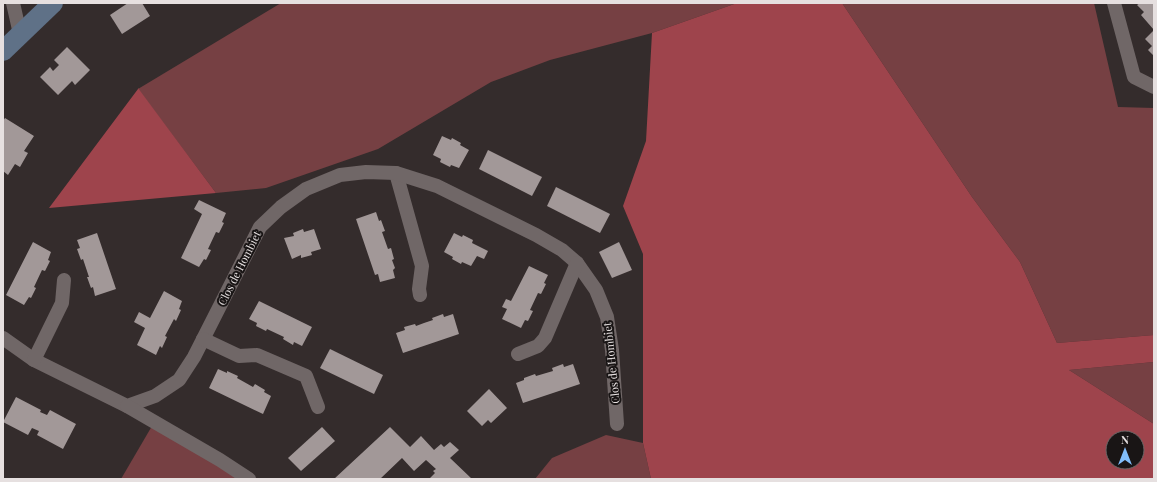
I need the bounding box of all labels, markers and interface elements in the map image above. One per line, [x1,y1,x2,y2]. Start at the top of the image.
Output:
street label: Clos de Hombiet [214,228,264,308]
street label: Clos de Hombiet [599,321,623,404]
north arrow [1105,430,1145,470]
text: N [1121,432,1129,447]

